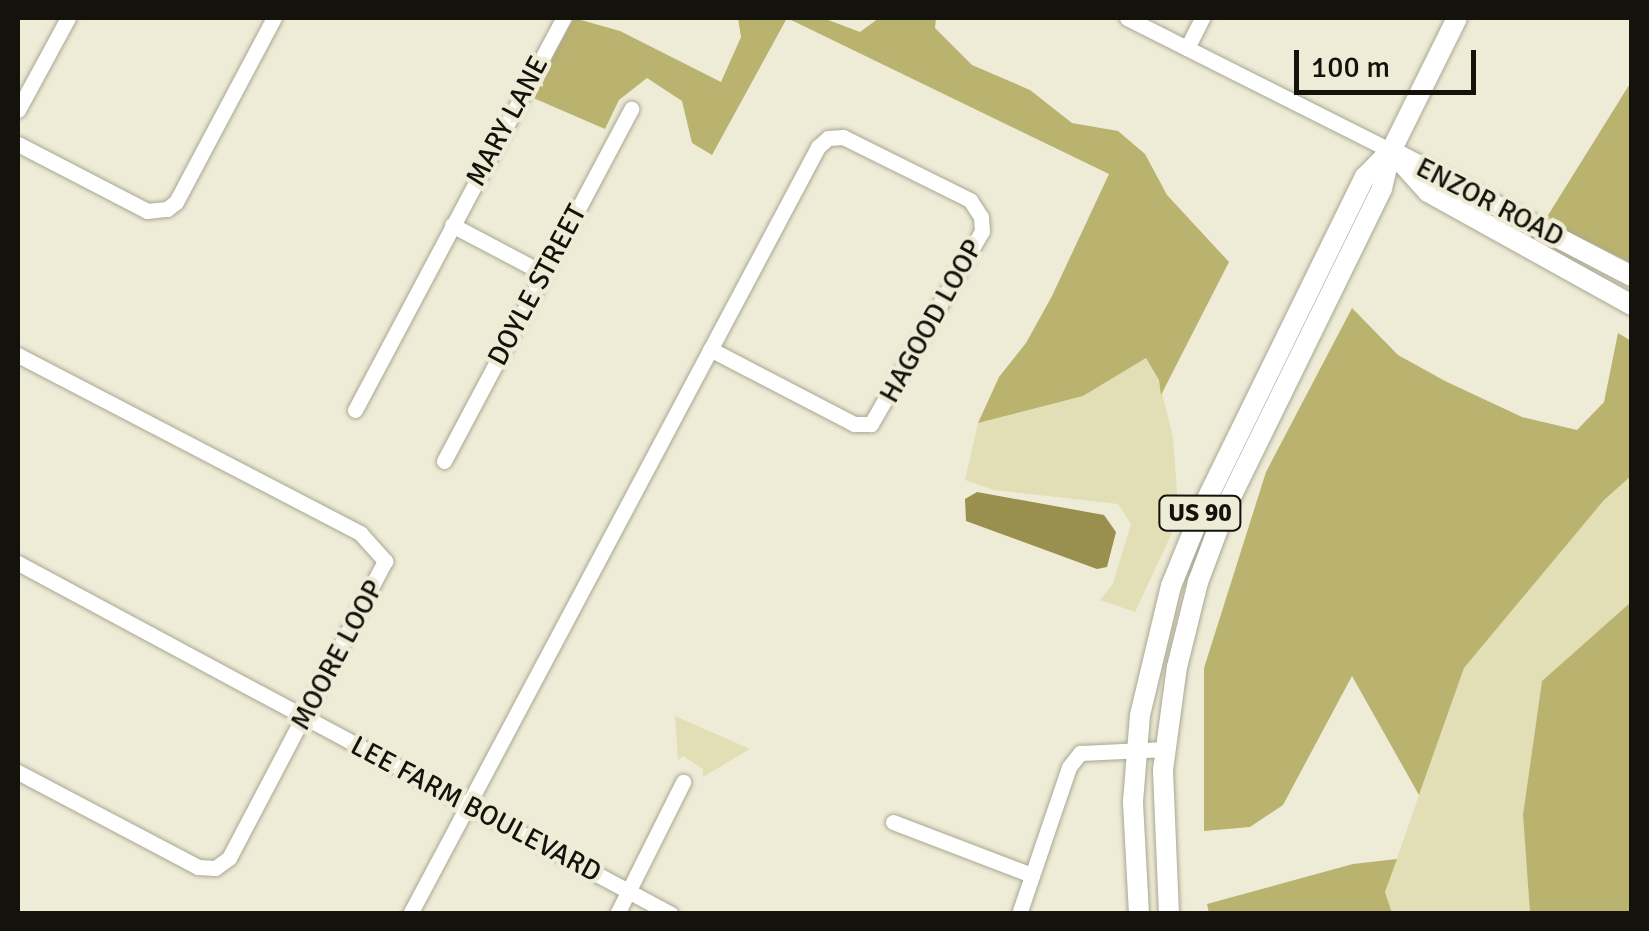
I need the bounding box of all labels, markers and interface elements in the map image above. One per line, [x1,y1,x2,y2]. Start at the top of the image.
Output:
scale bar [1299,30,1482,92]
text: 100 m [1311,49,1390,86]
street label: MARY LANE [459,50,555,192]
street label: ENZOR ROAD [1411,150,1569,254]
street label: DOYLE STREET [481,199,593,371]
street label: HAGOOD LOOP [872,234,990,408]
road number: US 90 [1158,493,1242,533]
street label: MOORE LOOP [283,574,391,736]
street label: LEE FARM BOULEVARD [345,729,607,889]

